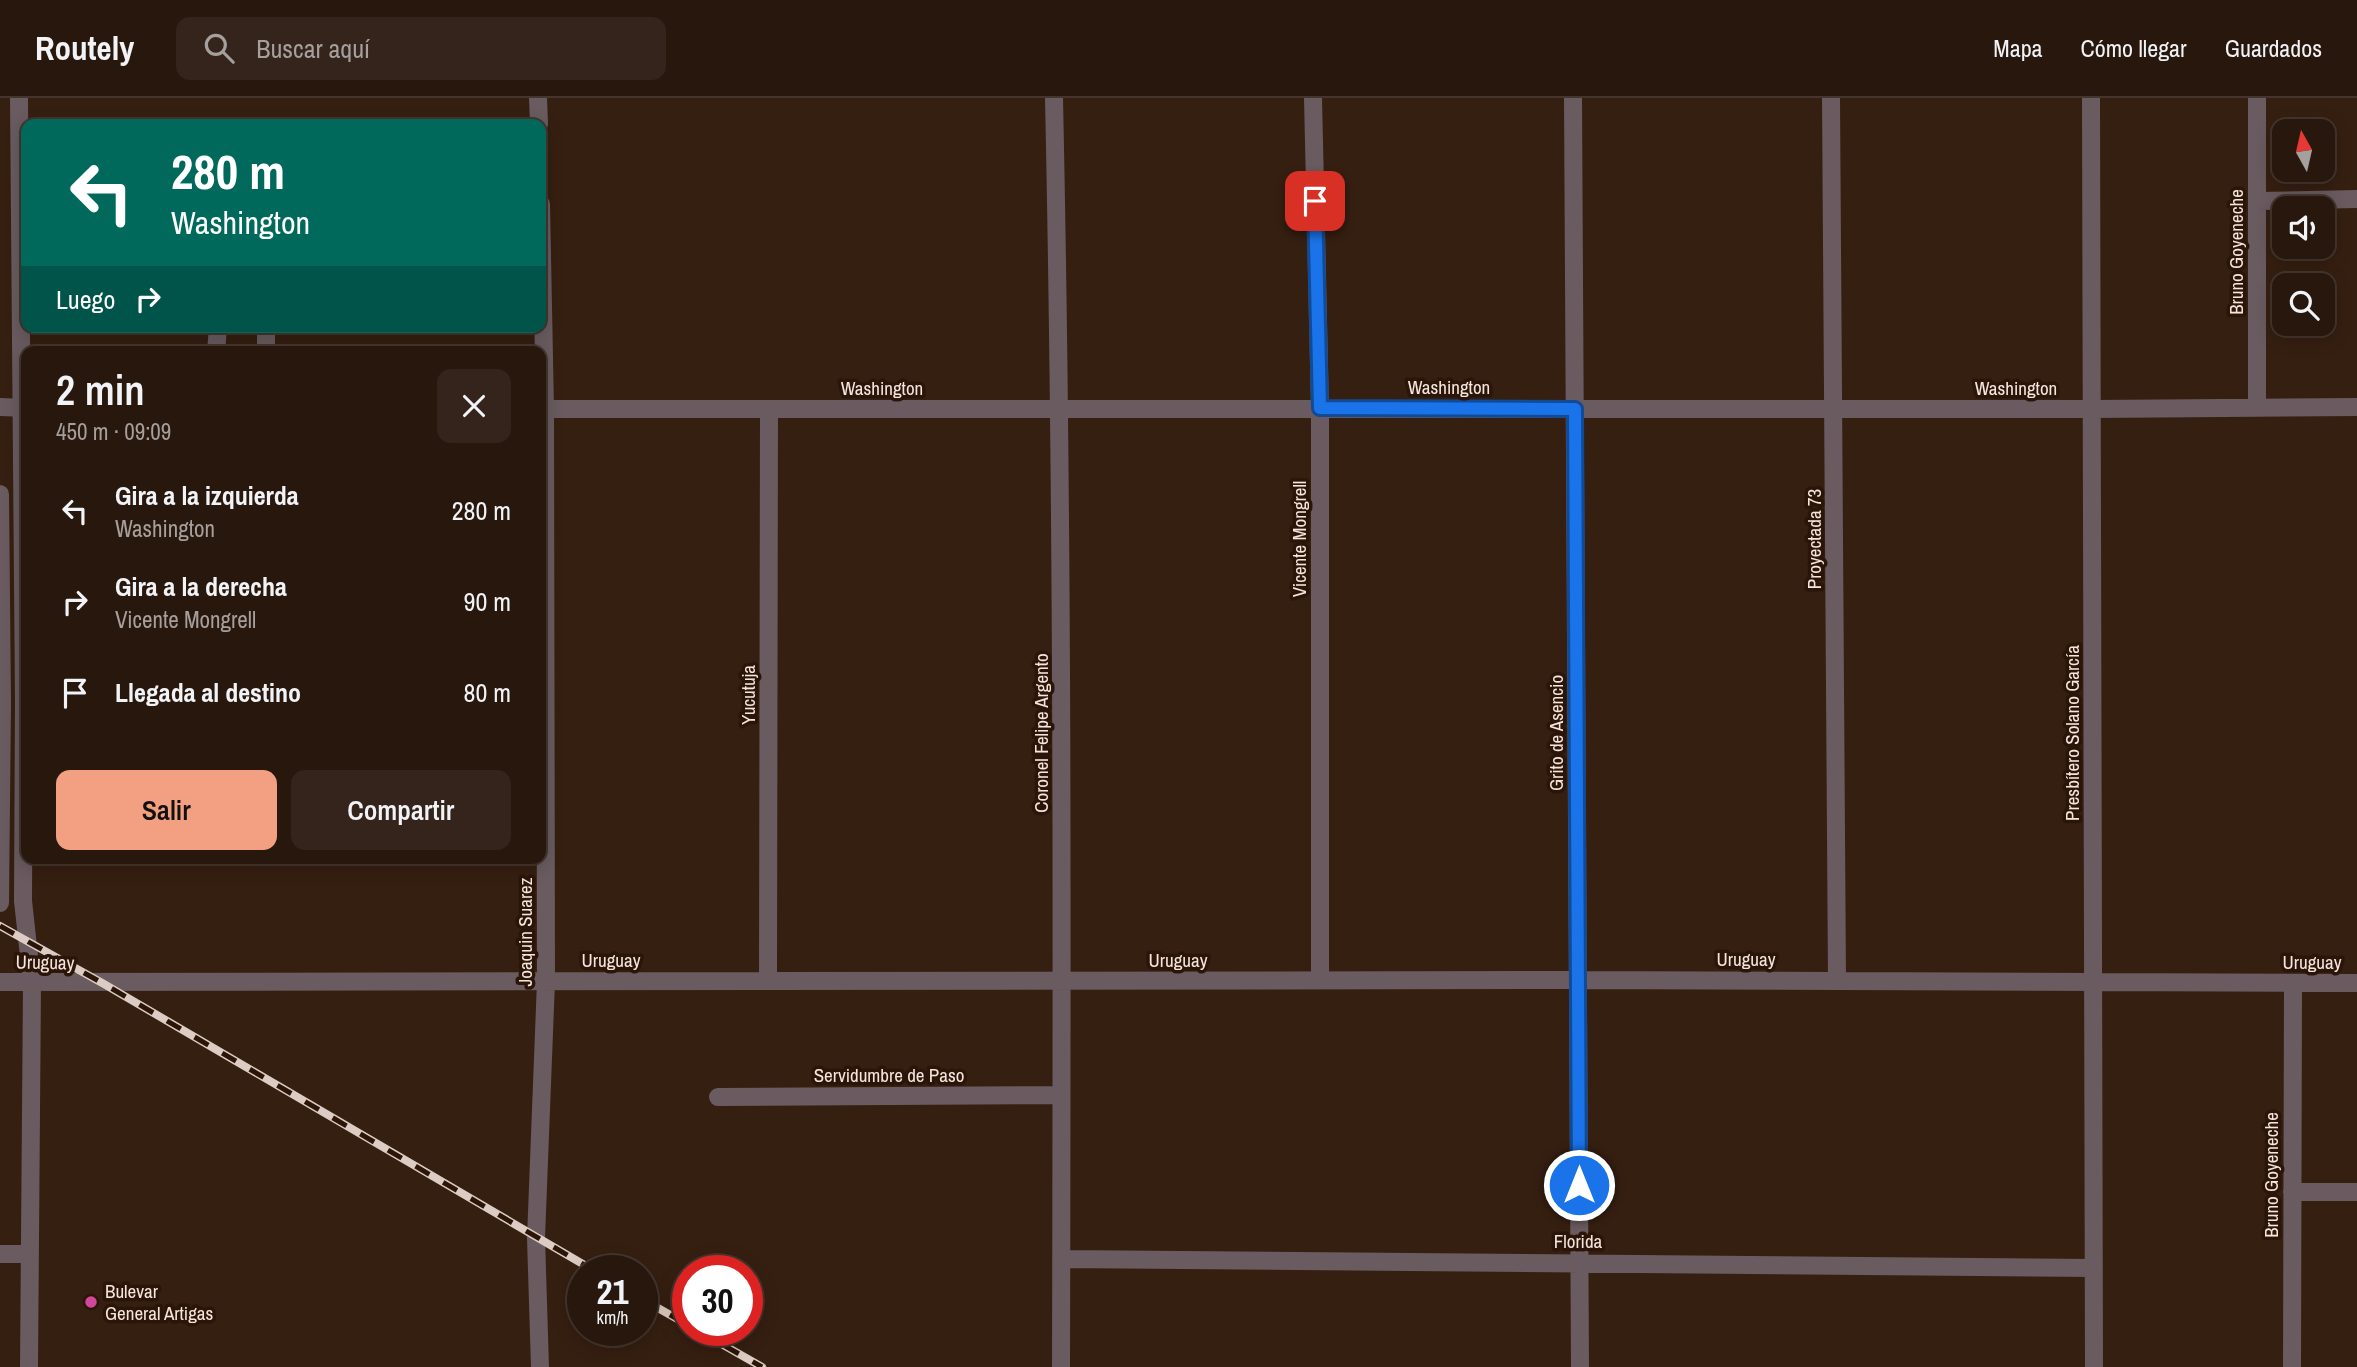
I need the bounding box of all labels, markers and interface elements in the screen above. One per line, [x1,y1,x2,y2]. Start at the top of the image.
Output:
search box [176,17,666,80]
text: Routely [35,26,134,70]
icon: search [200,29,238,67]
text: Buscar aquí [256,31,370,66]
text: Mapa [1993,32,2043,64]
text: Cómo llegar [2081,32,2187,64]
text: Guardados [2225,32,2322,64]
north arrow [2272,119,2334,182]
map controls [2272,119,2335,336]
text: 280 m [171,138,285,204]
icon: left [56,147,147,238]
pin [1285,171,1345,231]
icon: arrive [1296,182,1334,220]
street label: Bruno Goyeneche [2223,189,2249,315]
button: sound [2272,196,2335,259]
text: Washington [171,201,310,244]
button: search [2272,273,2335,336]
icon: right [129,280,167,318]
text: Luego [56,282,115,317]
text: 2 min [56,362,145,418]
button: close [437,369,511,443]
street label: Washington [1408,374,1490,400]
street label: Washington [841,375,923,401]
street label: Washington [1975,375,2057,401]
text: 450 m · 09:09 [56,416,171,447]
text: Gira a la izquierda [115,478,299,513]
street label: Vicente Mongrell [1286,481,1312,597]
street label: Proyectada 73 [1801,489,1827,589]
icon: left [56,492,94,530]
text: 280 m [452,493,511,528]
text: Washington [115,513,215,544]
text: Gira a la derecha [115,569,287,604]
icon: right [56,583,94,621]
text: 90 m [464,584,511,619]
text: Vicente Mongrell [115,604,256,635]
street label: Presbítero Solano García [2059,645,2085,821]
street label: Coronel Felipe Argento [1028,653,1054,813]
street label: Yucutuja [735,665,761,725]
icon: arrive [56,674,94,712]
text: Llegada al destino [115,675,301,710]
text: 80 m [464,675,511,710]
street label: Grito de Asencio [1543,675,1569,791]
button: Salir [56,770,277,850]
button: Compartir [291,770,511,850]
street label: Joaquin Suarez [512,877,538,987]
street label: Uruguay [1717,946,1776,972]
street label: Uruguay [582,947,641,973]
street label: Uruguay [1149,947,1208,973]
street label: Uruguay [15,948,75,976]
street label: Uruguay [2283,949,2342,975]
street label: Servidumbre de Paso [814,1062,964,1088]
street label: Bruno Goyeneche [2258,1112,2284,1238]
position arrow [1542,1148,1616,1222]
street label: Florida [1554,1228,1603,1254]
speed limit sign: 30 [672,1255,763,1346]
text: 21 [597,1268,628,1315]
place label: Bulevar General Artigas [105,1278,213,1326]
marker: Bulevar General Artigas [83,1294,99,1310]
text: km/h [597,1305,629,1330]

